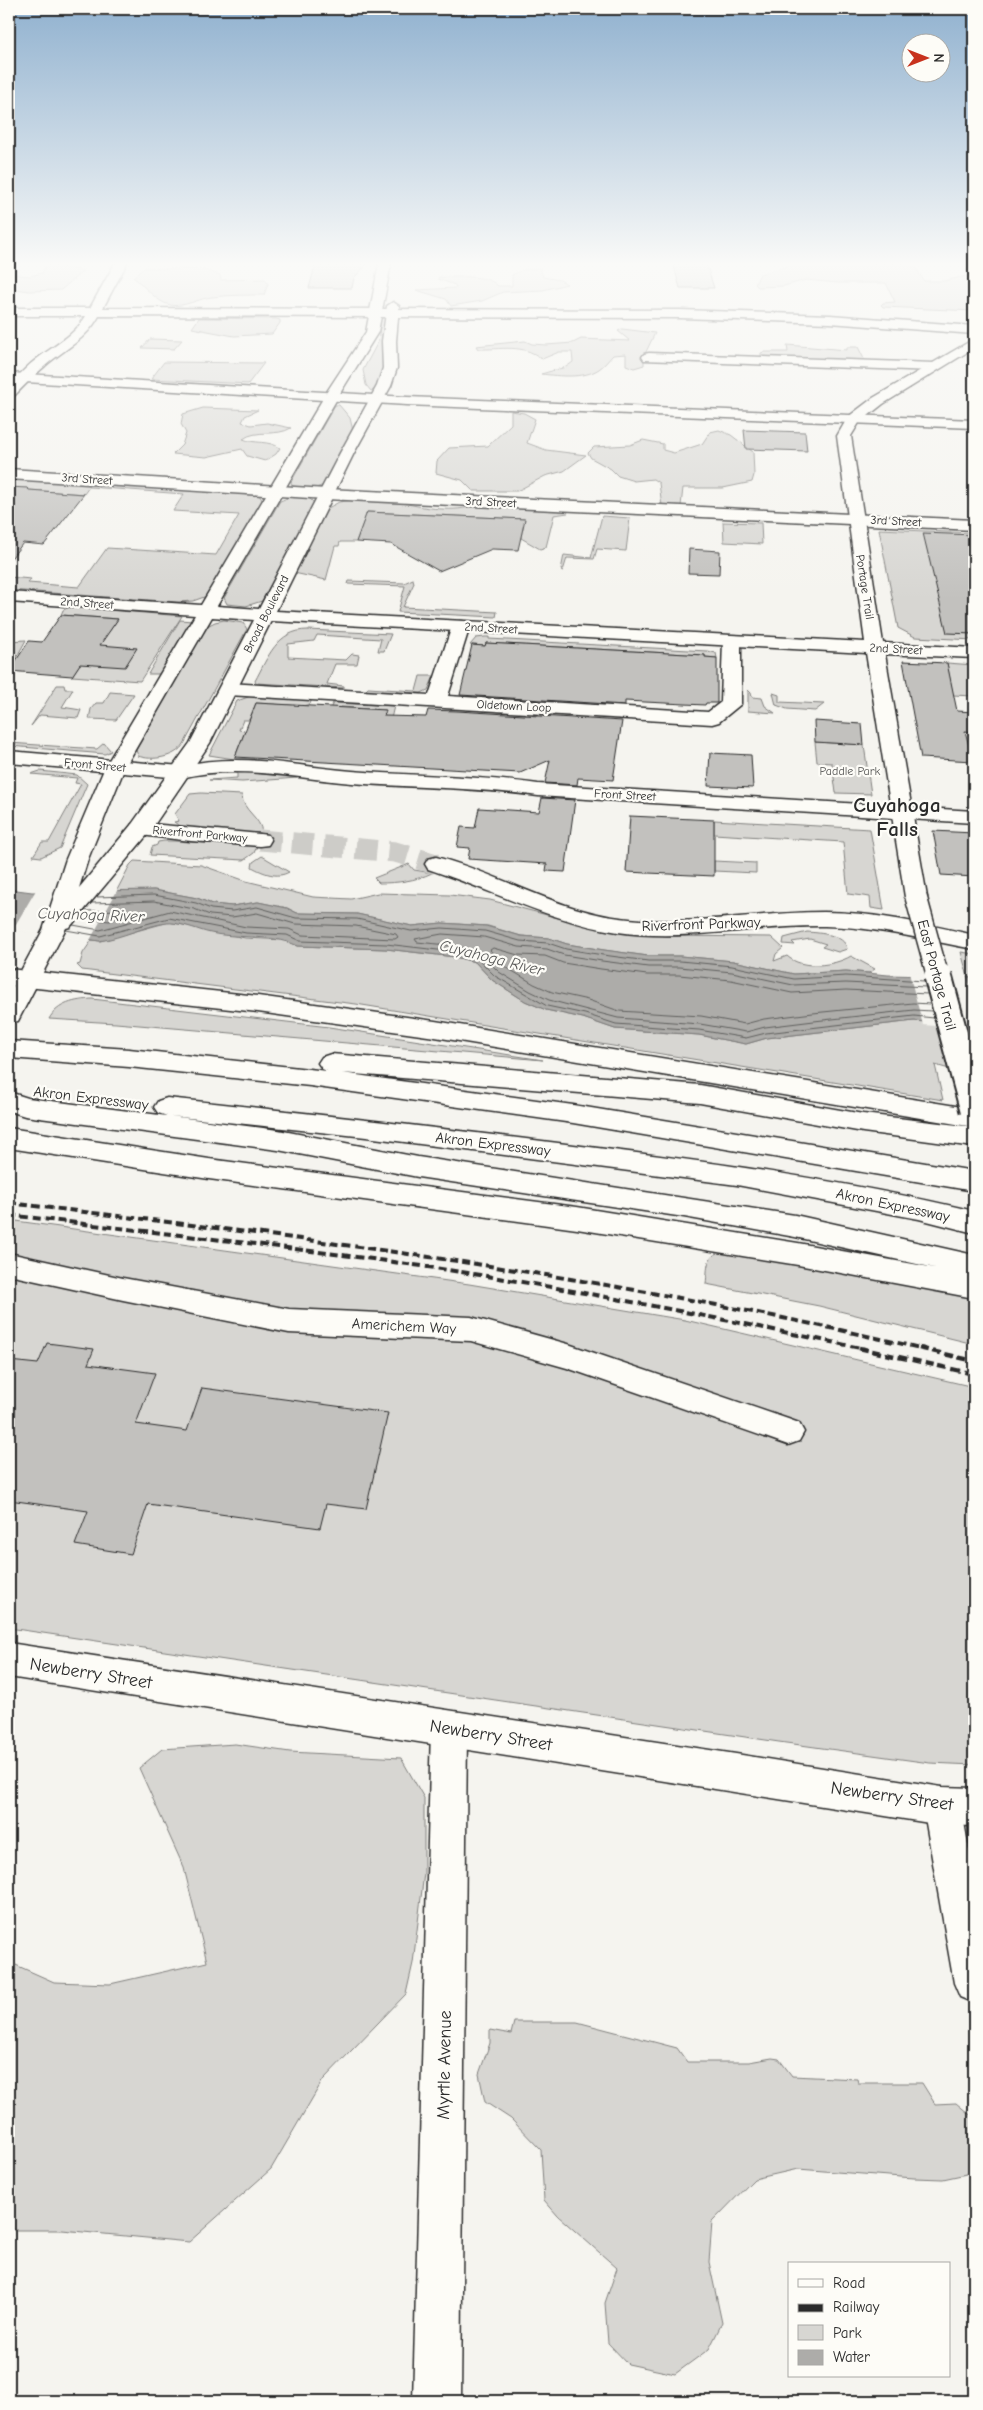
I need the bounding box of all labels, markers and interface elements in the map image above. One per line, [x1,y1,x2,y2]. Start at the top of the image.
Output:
north arrow [900,32,950,82]
text: N [930,53,947,63]
street label: 3rd Street [61,470,113,488]
street label: 3rd Street [465,494,517,510]
street label: 3rd Street [870,513,922,529]
street label: Portage Trail [853,554,877,620]
street label: Broad Boulevard [240,573,292,655]
street label: 2nd Street [60,594,115,612]
street label: 2nd Street [464,620,519,636]
street label: 2nd Street [869,641,924,657]
street label: Oldetown Loop [476,697,552,715]
street label: Front Street [64,755,127,775]
park label: Paddle Park [820,764,881,778]
street label: Front Street [594,786,657,804]
district label: Cuyahoga Falls [853,793,941,841]
street label: Riverfront Parkway [152,823,249,845]
water label: Cuyahoga River [37,904,145,926]
street label: Riverfront Parkway [641,913,761,935]
street label: East Portage Trail [914,918,960,1032]
water label: Cuyahoga River [438,936,546,980]
street label: Akron Expressway [32,1082,150,1114]
street label: Akron Expressway [434,1128,552,1160]
street label: Akron Expressway [834,1184,952,1226]
street label: Americhem Way [351,1314,457,1338]
street label: Newberry Street [28,1653,154,1694]
street label: Newberry Street [428,1715,554,1756]
street label: Newberry Street [829,1777,955,1816]
street label: Myrtle Avenue [433,2010,456,2120]
legend [788,2262,950,2378]
text: Road [833,2274,865,2292]
text: Railway [833,2298,880,2316]
text: Park [833,2324,862,2342]
text: Water [833,2348,870,2366]

